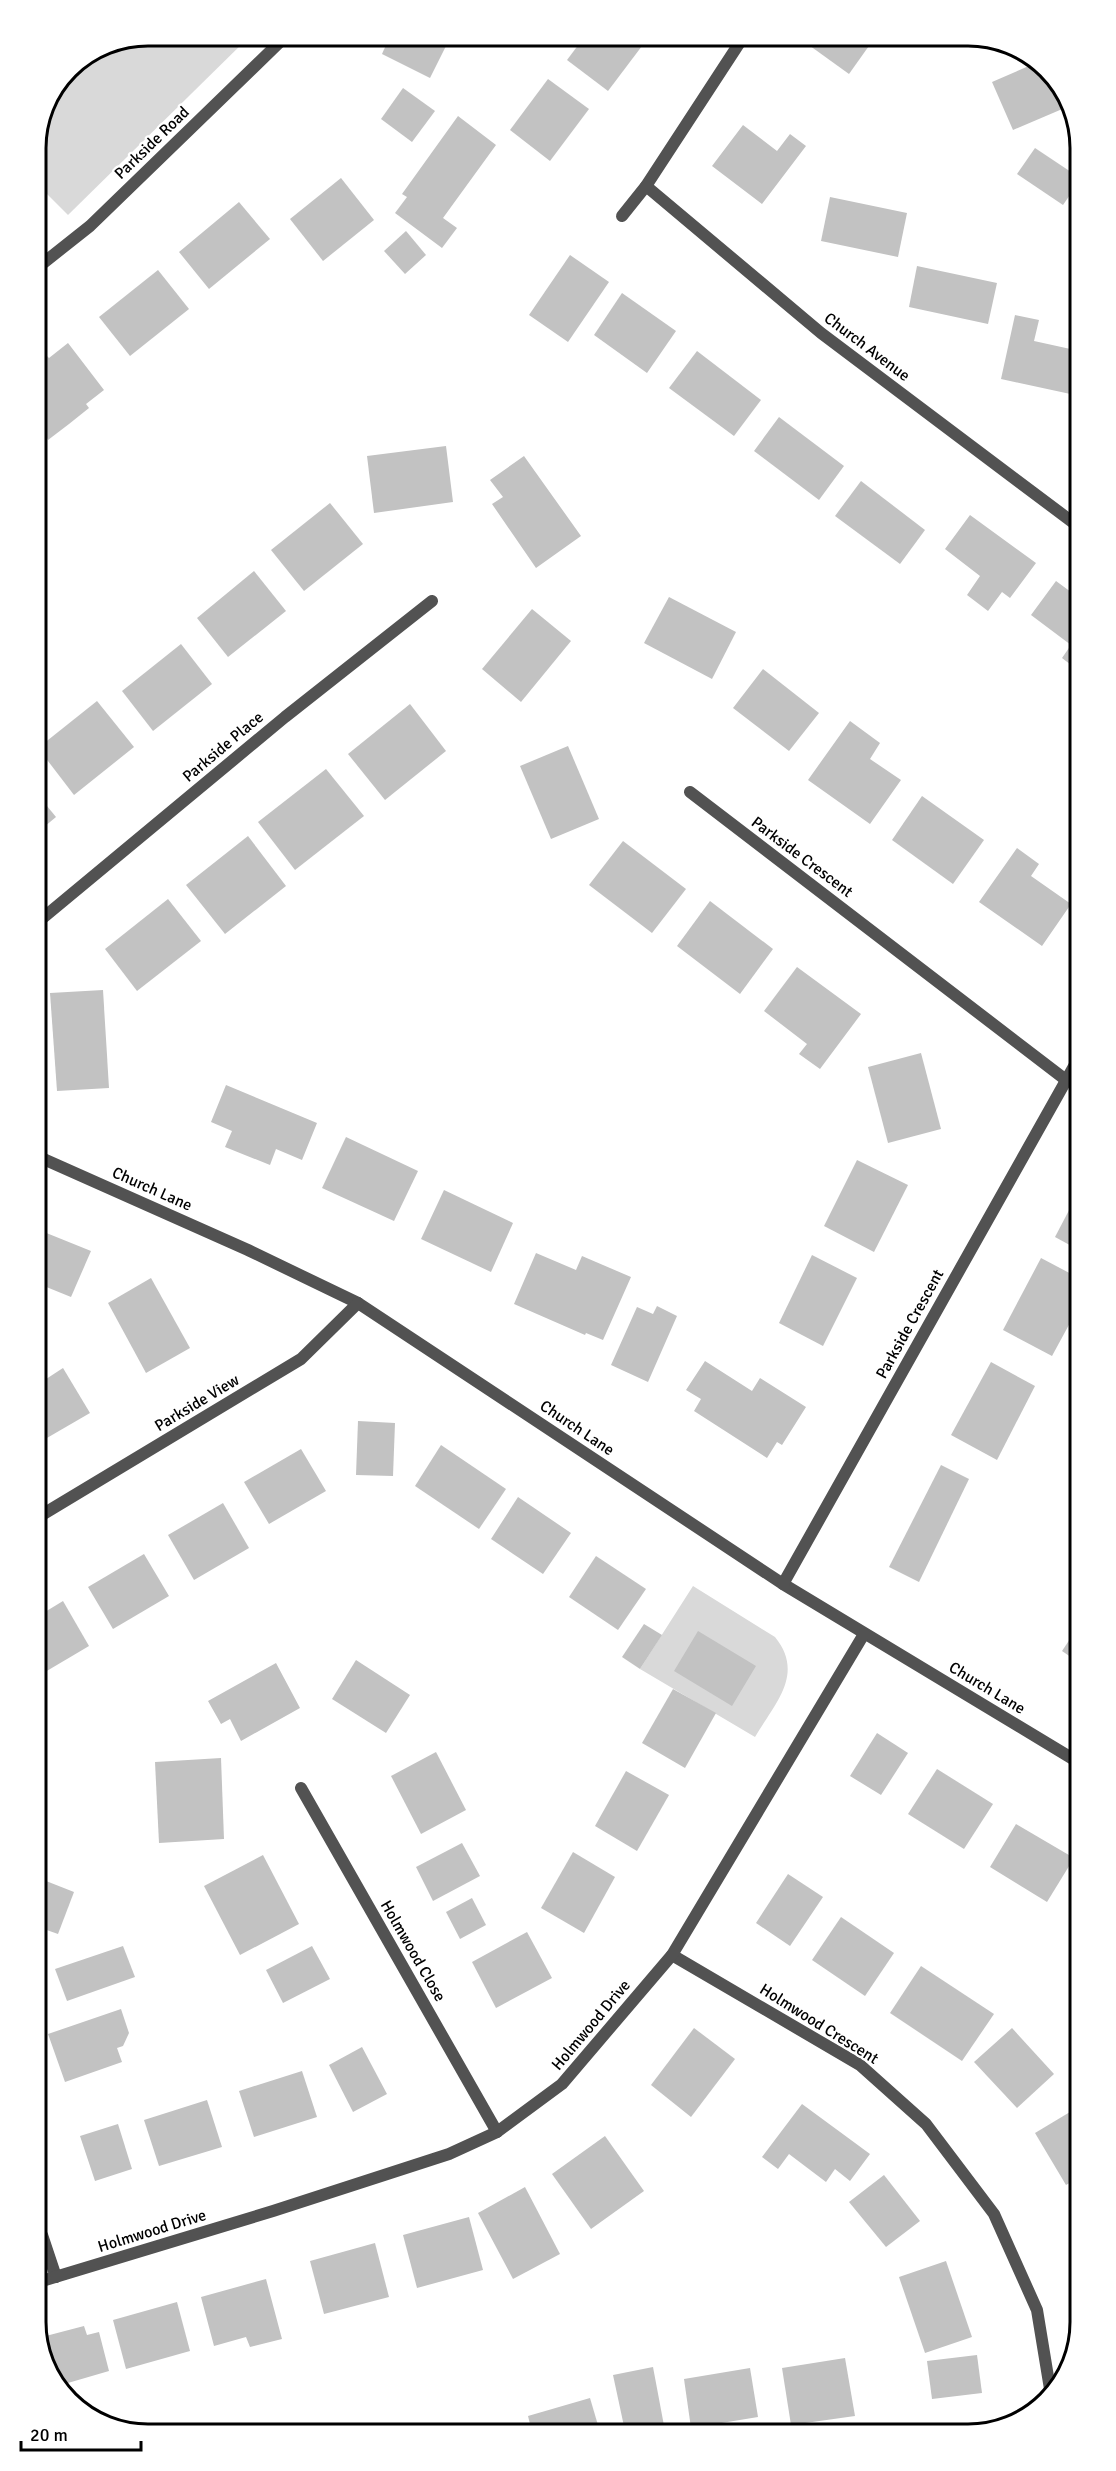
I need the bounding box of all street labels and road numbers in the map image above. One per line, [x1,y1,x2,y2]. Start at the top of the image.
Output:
street label: Parkside Road [110,102,194,184]
street label: Church Avenue [820,308,914,386]
street label: Parkside Place [178,707,268,787]
street label: Parkside Crescent [747,812,857,902]
street label: Church Lane [109,1162,195,1216]
street label: Parkside Crescent [872,1265,949,1382]
street label: Parkside View [151,1370,243,1436]
street label: Church Lane [536,1396,618,1460]
street label: Church Lane [945,1657,1029,1719]
street label: Holmwood Close [376,1897,450,2005]
street label: Holmwood Drive [547,1976,635,2074]
street label: Holmwood Crescent [756,1979,882,2069]
street label: Holmwood Drive [95,2205,209,2257]

